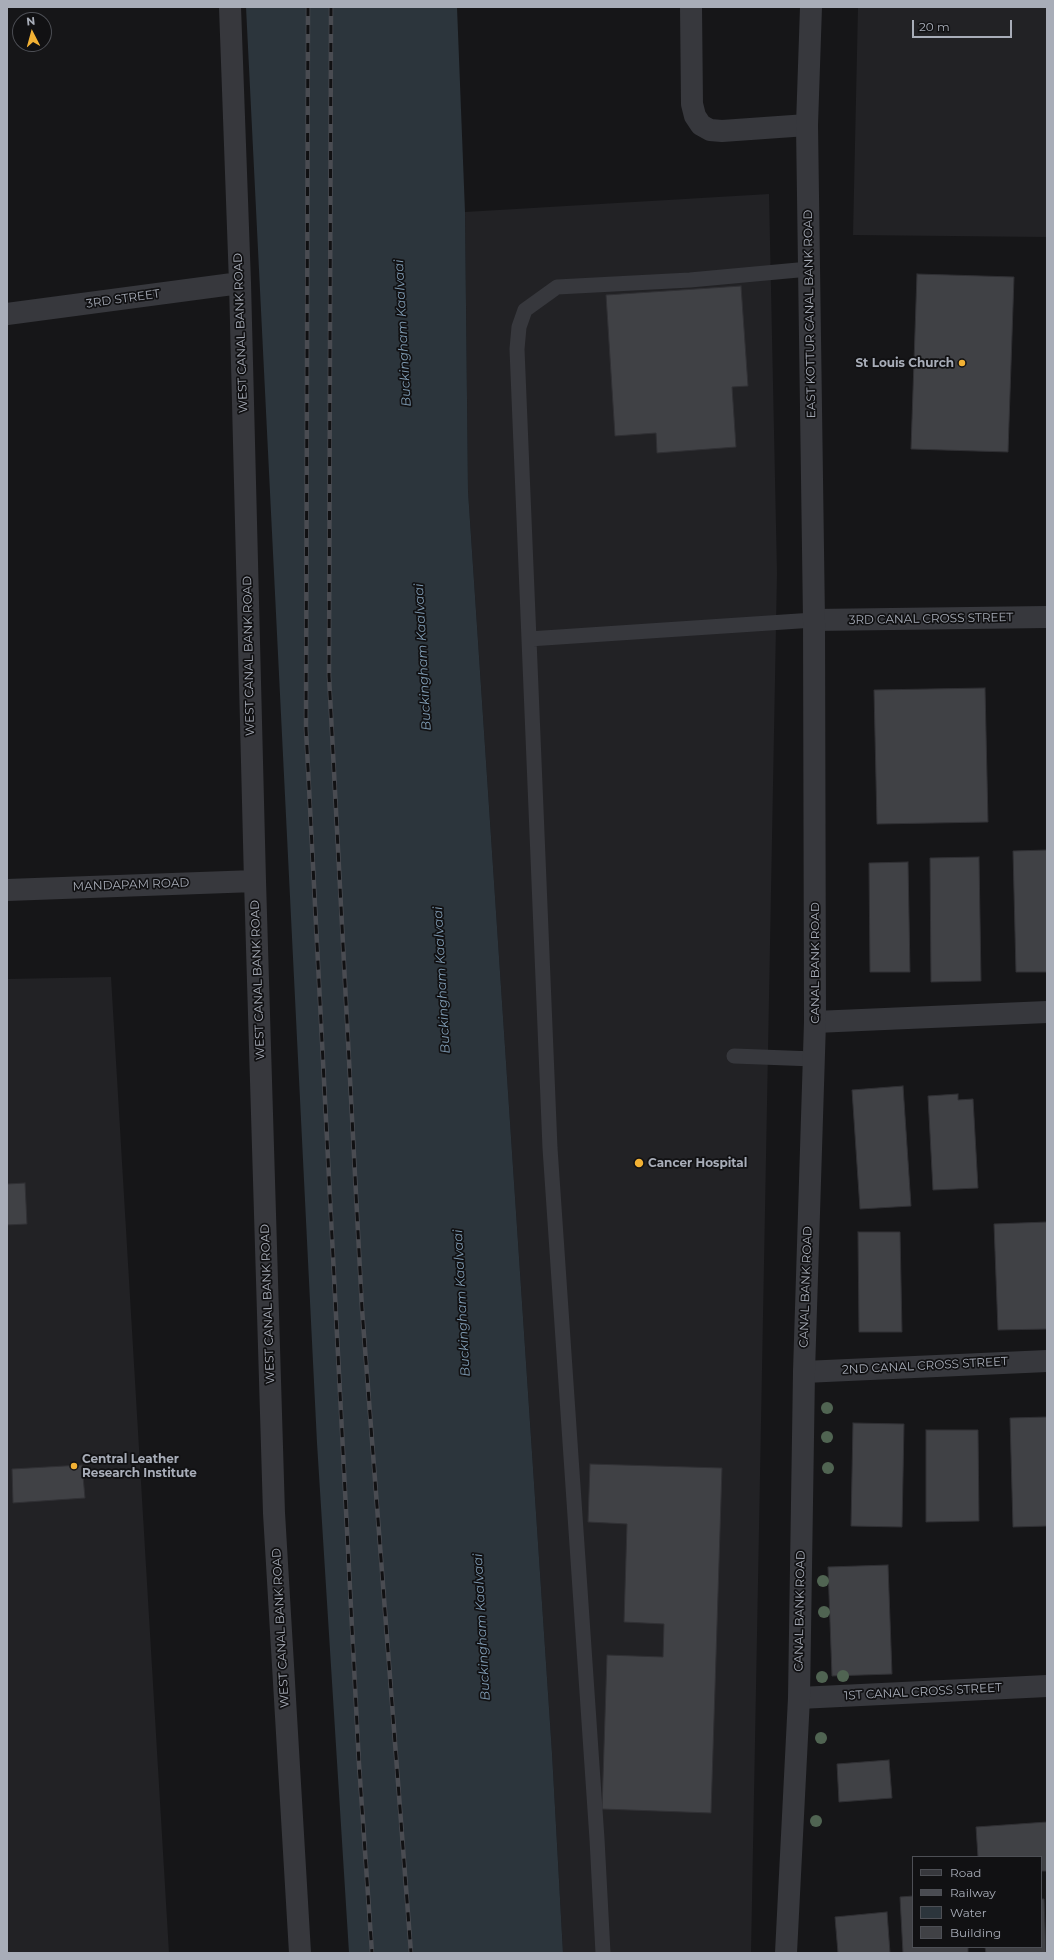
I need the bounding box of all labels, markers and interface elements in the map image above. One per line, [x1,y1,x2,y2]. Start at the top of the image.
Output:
north arrow [12,12,52,52]
scale bar [914,12,1014,38]
text: N [26,14,36,28]
text: 20 m [919,19,950,34]
street label: EAST KOTTUR CANAL BANK ROAD [801,210,819,418]
street label: WEST CANAL BANK ROAD [231,253,251,413]
water label: Buckingham Kaalvaai [391,259,415,407]
street label: 3RD STREET [85,287,161,311]
place label: St Louis Church [855,356,954,370]
marker: St Louis Church [957,358,967,368]
street label: WEST CANAL BANK ROAD [240,576,258,736]
water label: Buckingham Kaalvaai [411,583,435,731]
street label: 3RD CANAL CROSS STREET [848,610,1014,628]
street label: MANDAPAM ROAD [72,876,190,894]
street label: WEST CANAL BANK ROAD [248,900,268,1060]
street label: CANAL BANK ROAD [808,902,822,1024]
water label: Buckingham Kaalvaai [430,906,454,1054]
place label: Cancer Hospital [648,1156,747,1170]
marker: Cancer Hospital [633,1157,645,1169]
street label: WEST CANAL BANK ROAD [258,1224,278,1384]
street label: CANAL BANK ROAD [797,1226,815,1348]
water label: Buckingham Kaalvaai [450,1229,474,1377]
street label: 2ND CANAL CROSS STREET [842,1354,1008,1378]
place label: Central Leather Research Institute [82,1452,197,1480]
marker: Central Leather Research Institute [69,1461,79,1471]
street label: WEST CANAL BANK ROAD [270,1548,292,1708]
street label: CANAL BANK ROAD [792,1550,808,1672]
water label: Buckingham Kaalvaai [470,1553,494,1701]
street label: 1ST CANAL CROSS STREET [844,1681,1002,1703]
legend [912,1856,1042,1948]
text: Road [950,1865,981,1880]
text: Railway [950,1885,996,1900]
text: Water [950,1905,986,1920]
text: Building [950,1925,1001,1940]

